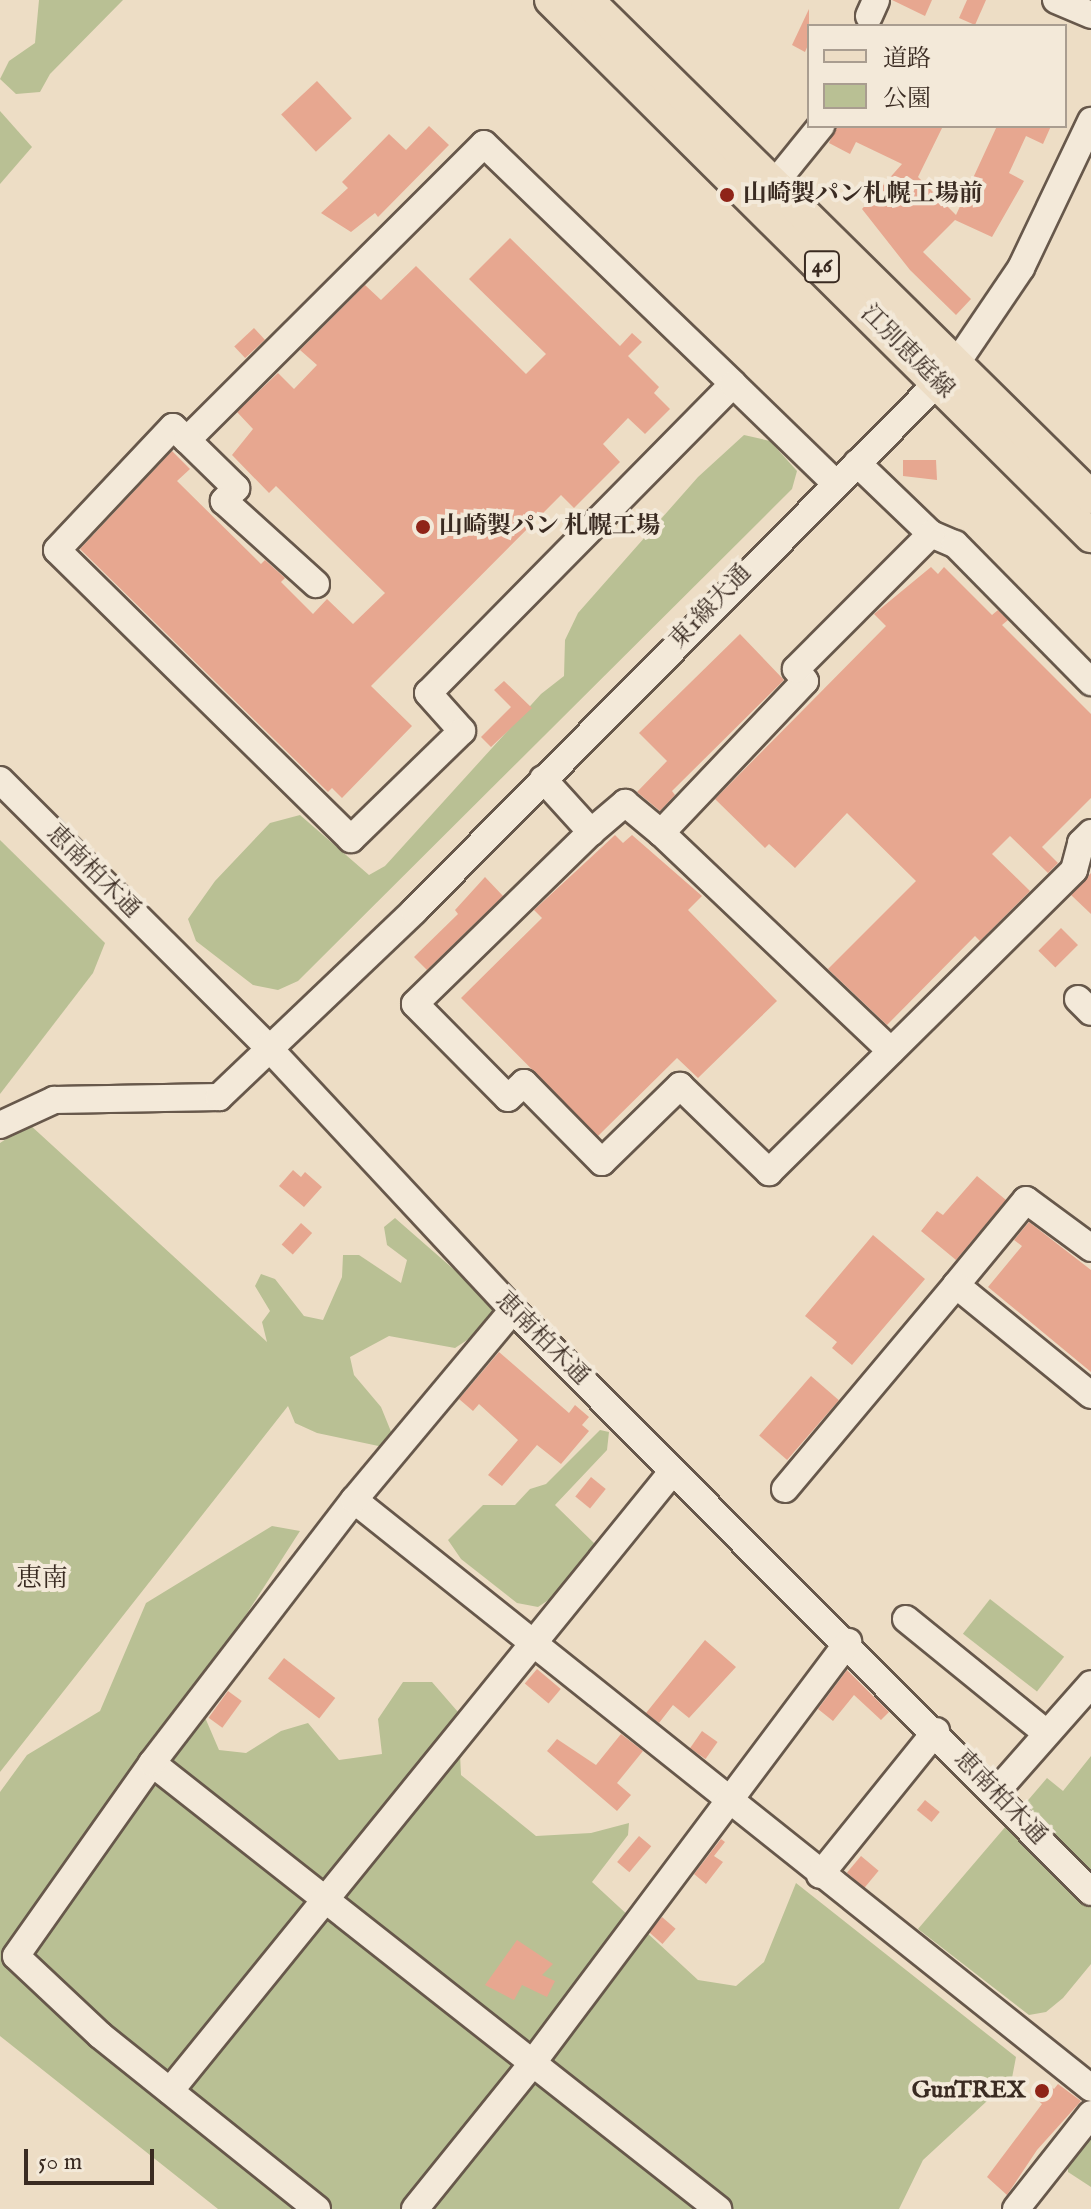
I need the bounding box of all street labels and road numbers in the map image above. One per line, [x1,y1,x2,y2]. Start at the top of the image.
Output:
road number: 46 [802,249,842,285]
street label: 江別恵庭線 [854,299,960,405]
street label: 東1線大通 [664,559,758,655]
street label: 恵南柏木通 [40,819,146,925]
street label: 恵南柏木通 [489,1286,595,1392]
street label: 恵南柏木通 [948,1745,1052,1851]

